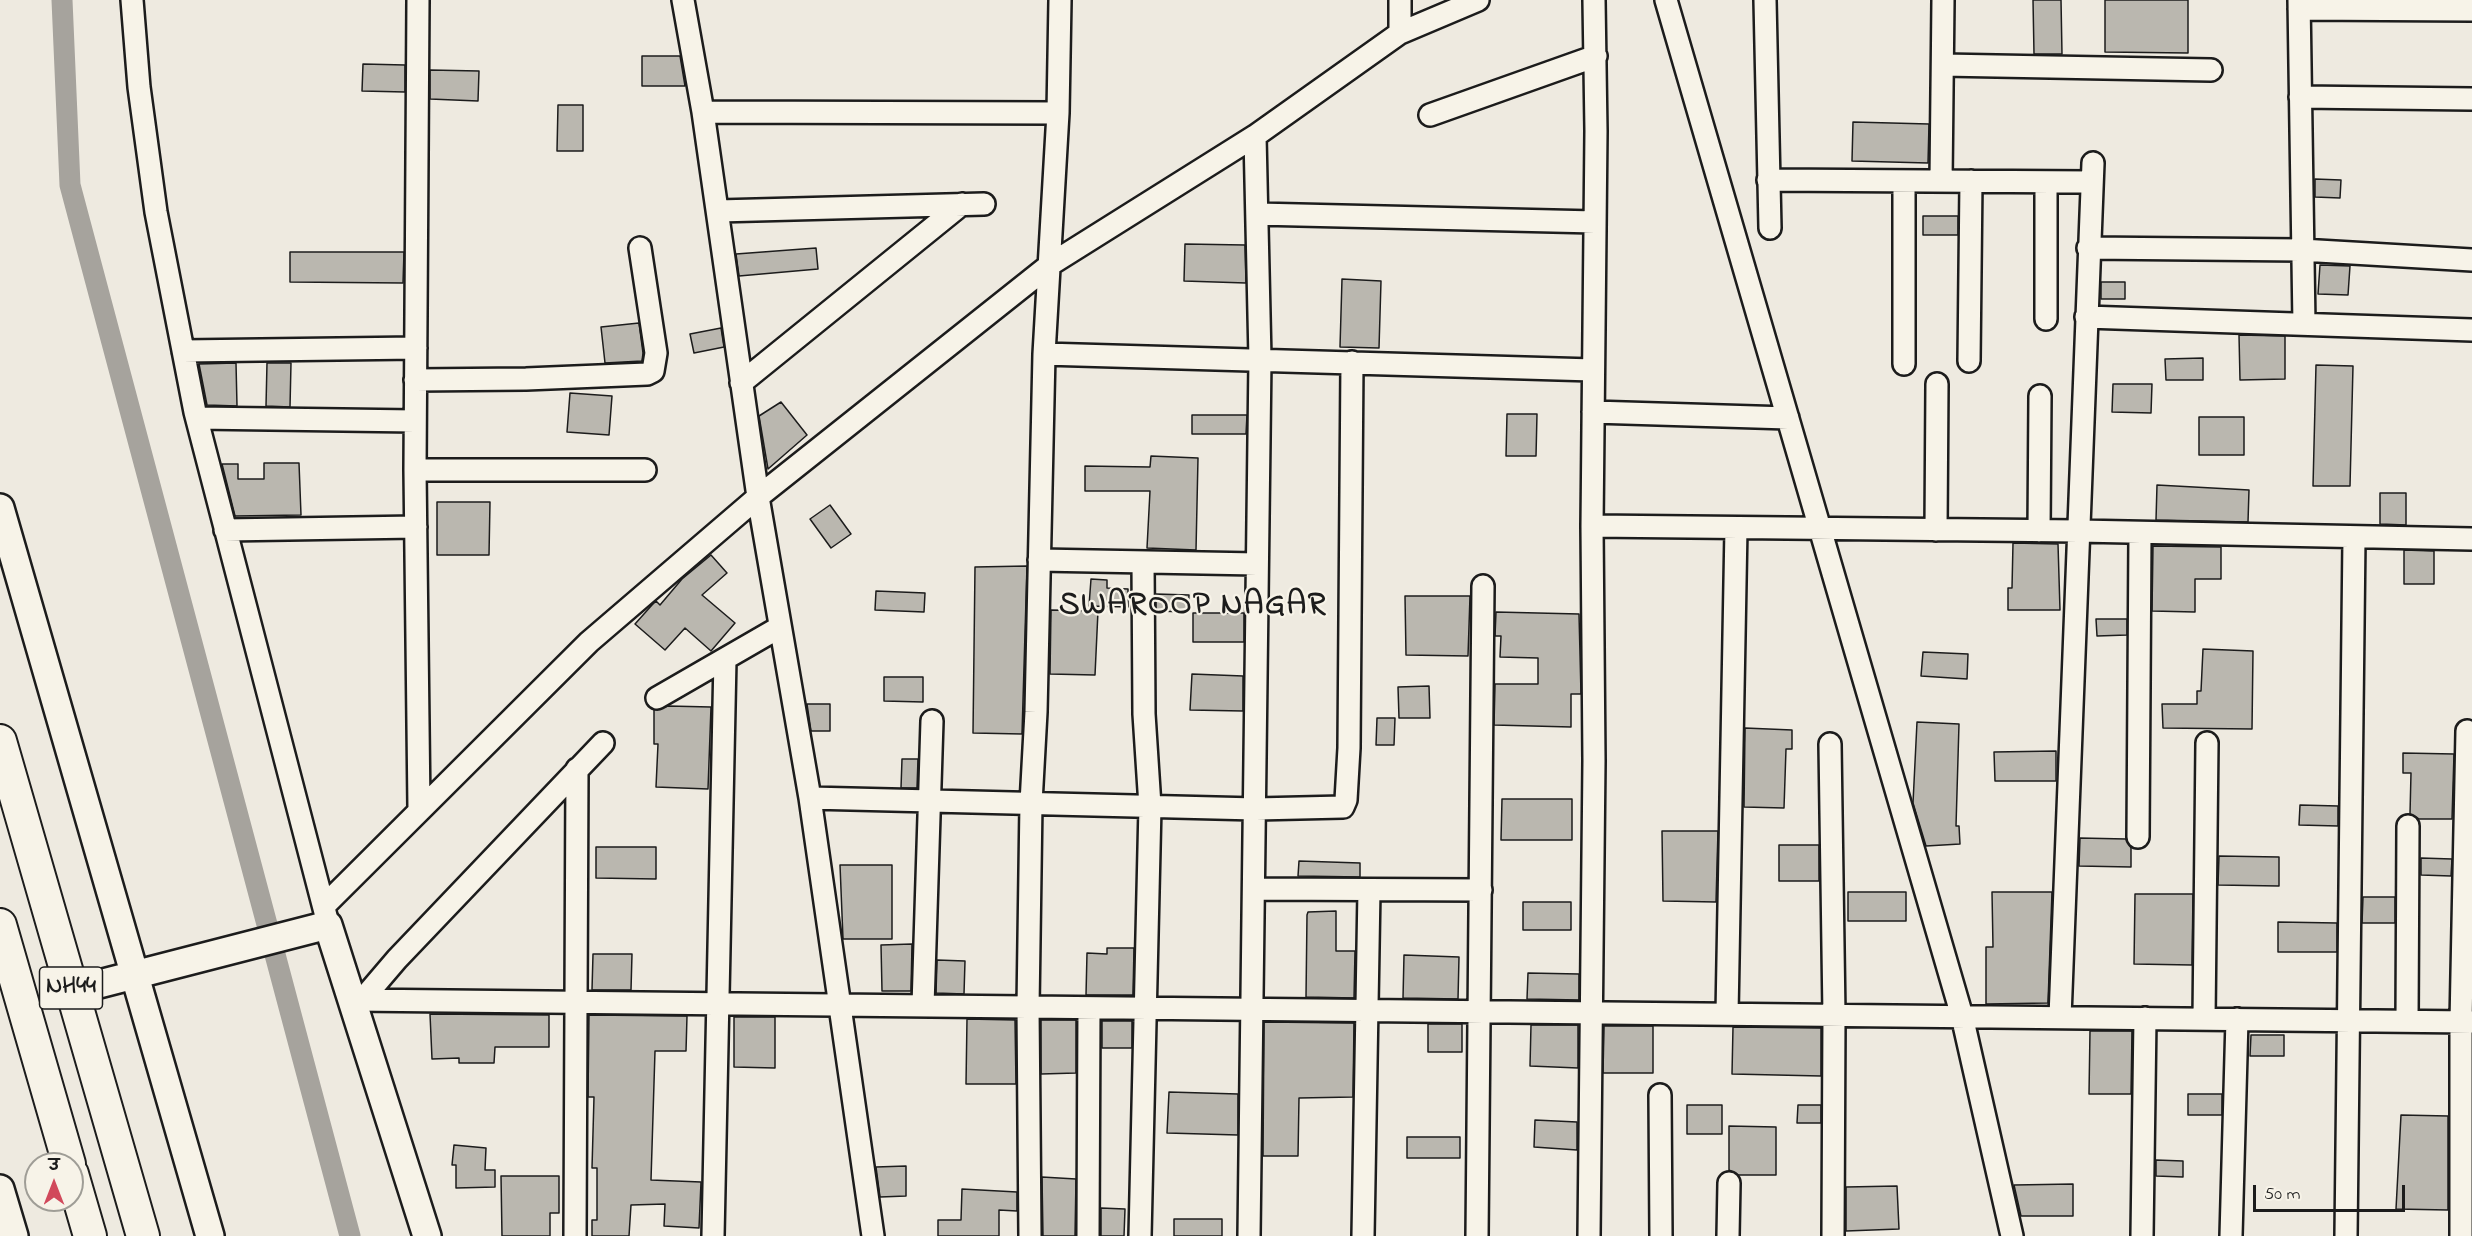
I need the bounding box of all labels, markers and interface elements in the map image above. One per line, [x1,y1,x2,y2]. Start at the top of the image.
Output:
district label: SWAROOP NAGAR [1059,589,1327,627]
road number: NH44 [40,967,103,1009]
north arrow [24,1152,84,1212]
text: उ [49,1154,59,1178]
scale bar [2256,1173,2408,1211]
text: 50 m [2264,1182,2301,1208]

